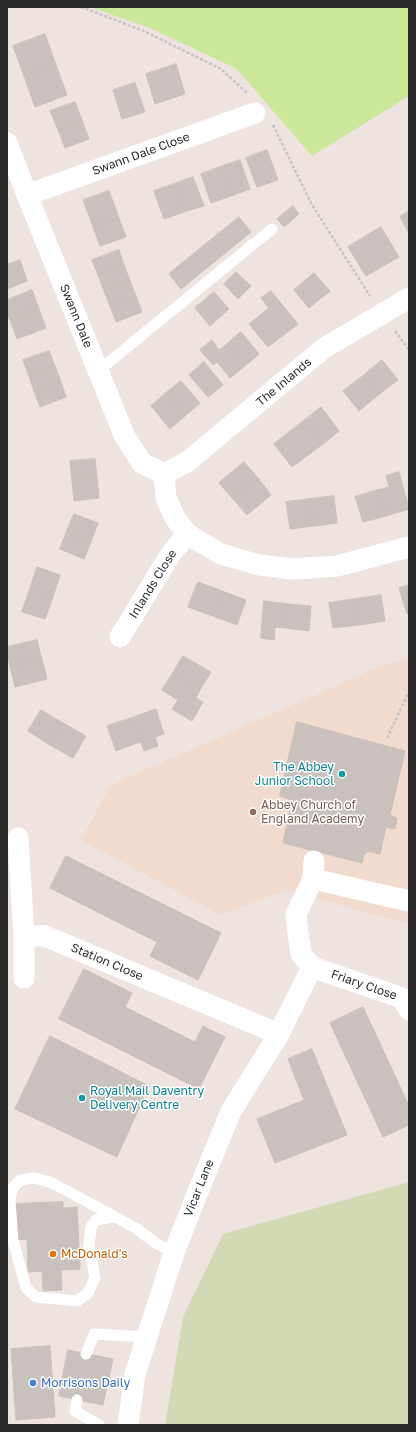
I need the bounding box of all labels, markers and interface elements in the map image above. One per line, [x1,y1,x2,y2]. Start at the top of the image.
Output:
street label: Swann Dale Close [90,130,192,178]
street label: Swann Dale [57,282,95,350]
street label: The Inlands [253,355,315,409]
street label: Inlands Close [126,547,180,621]
place label: The Abbey Junior School [255,760,334,788]
marker: The Abbey Junior School [337,769,347,779]
place label: Abbey Church of England Academy [261,798,364,826]
marker: Abbey Church of England Academy [248,807,258,817]
street label: Station Close [69,940,145,984]
street label: Friary Close [329,967,399,1003]
place label: Royal Mail Daventry Delivery Centre [90,1084,204,1112]
marker: Royal Mail Daventry Delivery Centre [77,1093,87,1103]
street label: Vicar Lane [181,1157,217,1219]
place label: McDonald's [61,1247,128,1261]
marker: McDonald's [48,1249,58,1259]
place label: Morrisons Daily [41,1376,130,1390]
marker: Morrisons Daily [28,1378,38,1388]

